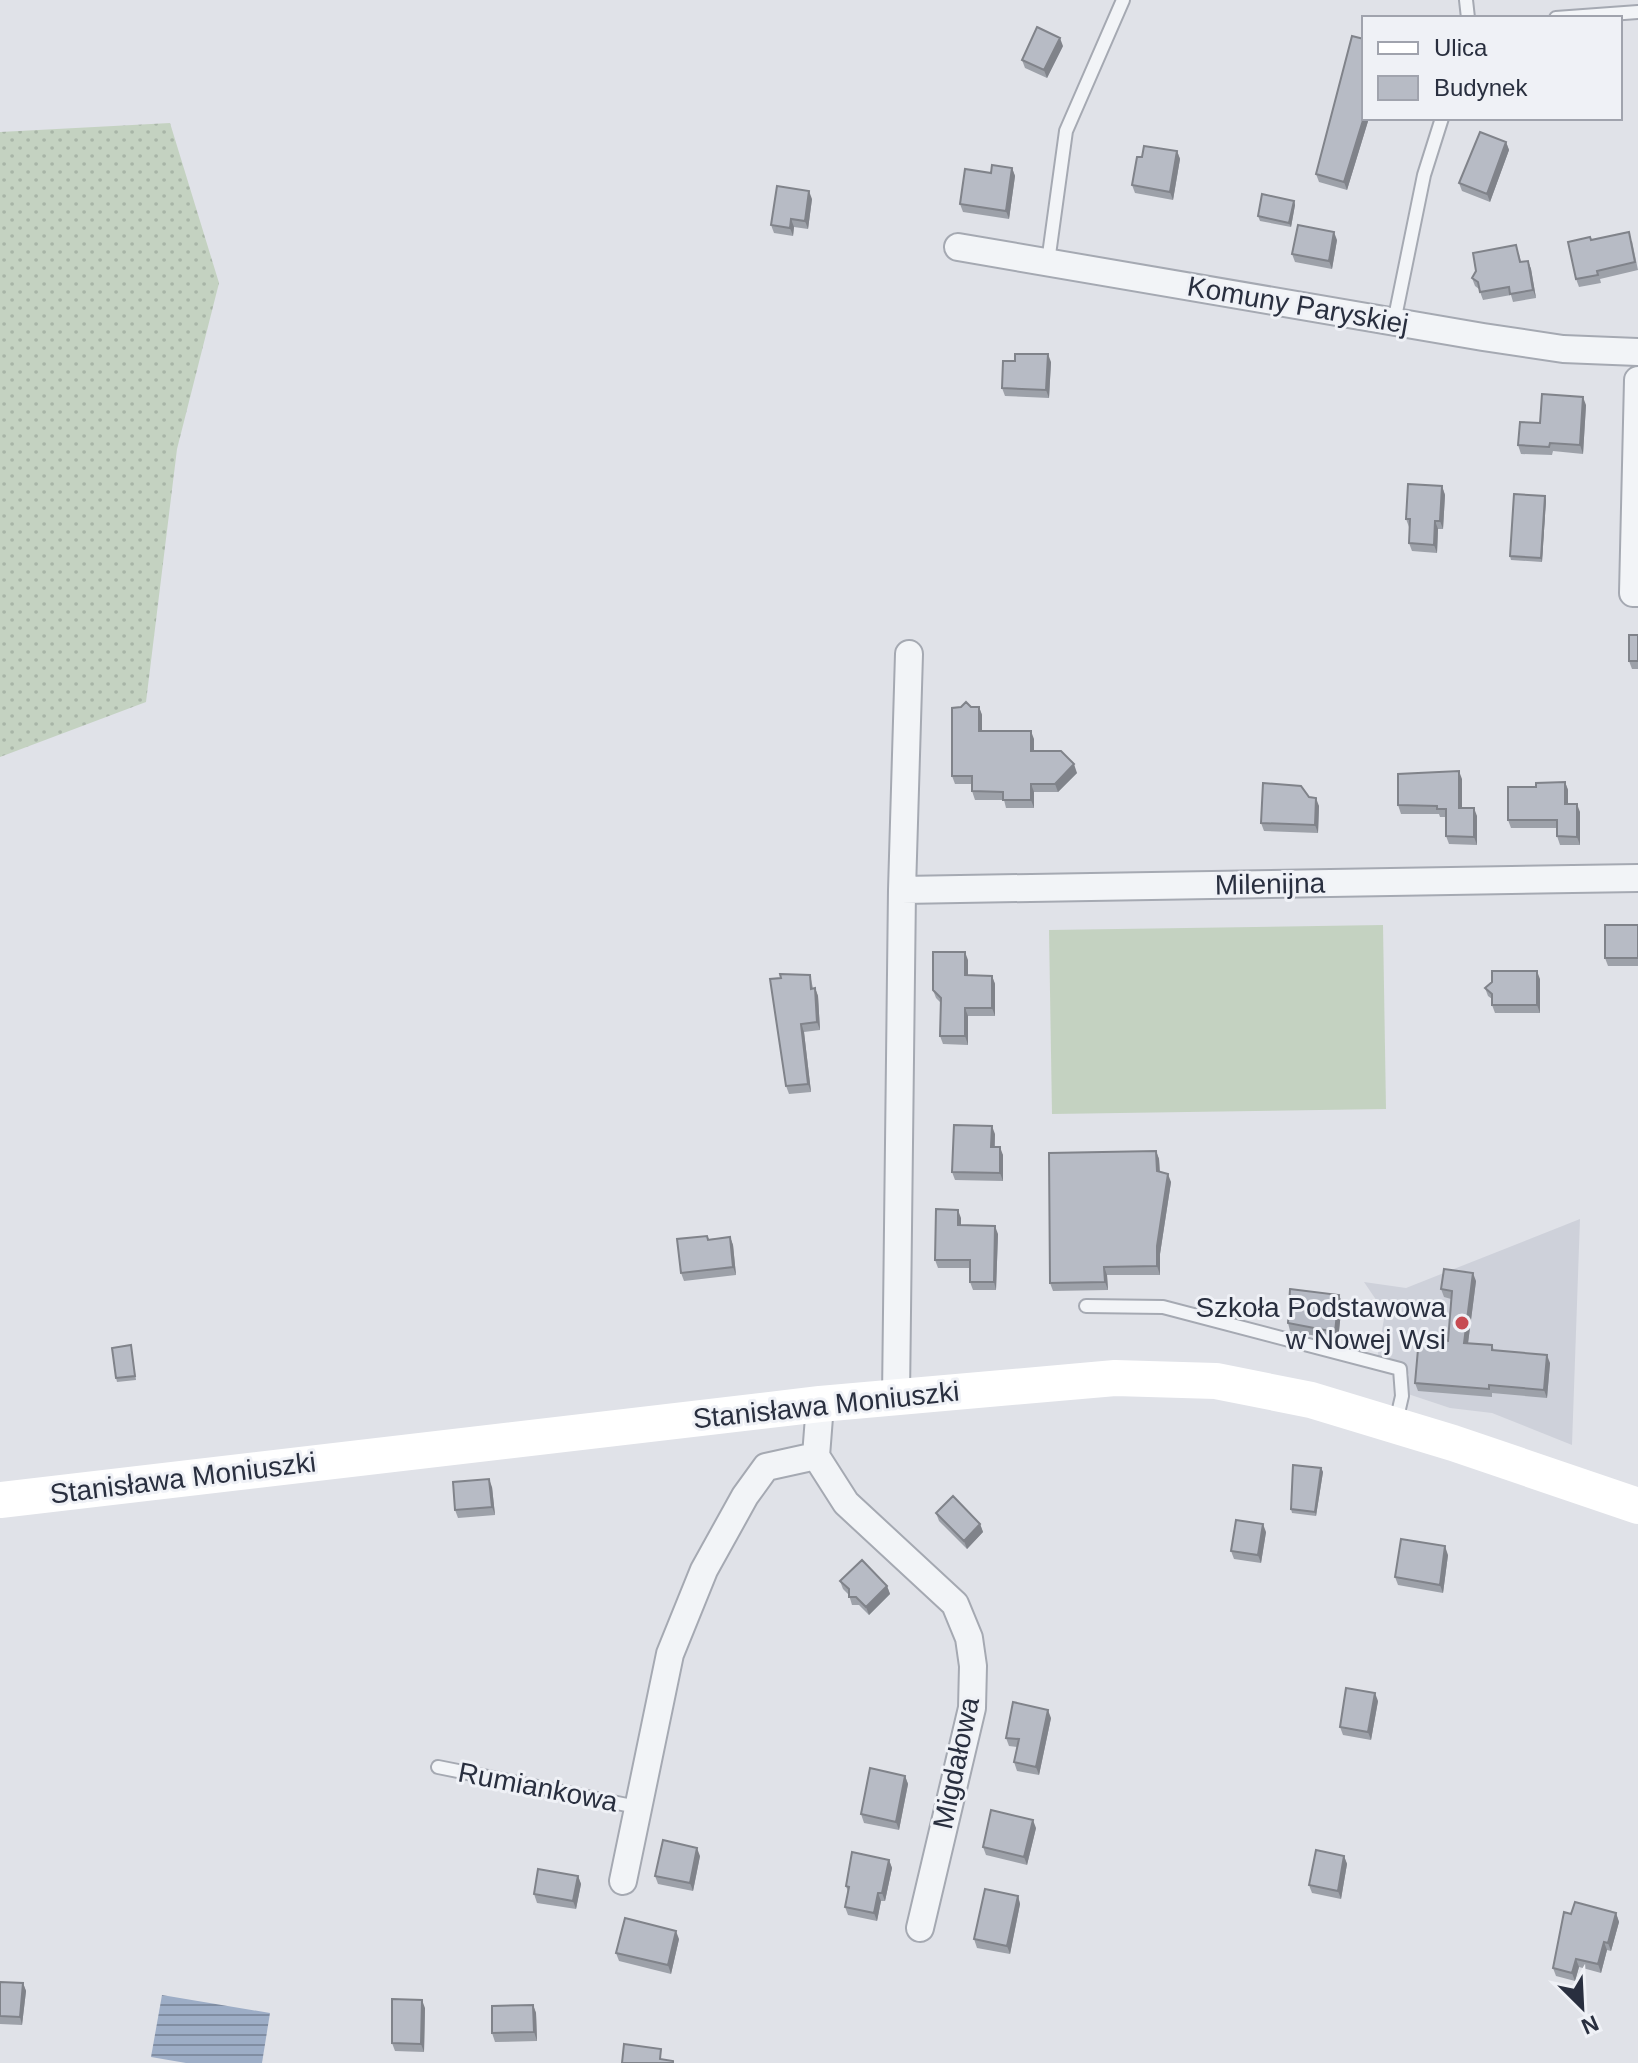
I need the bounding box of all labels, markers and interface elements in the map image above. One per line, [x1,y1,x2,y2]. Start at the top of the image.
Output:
legend [1362,16,1622,120]
text: Ulica [1434,34,1488,61]
text: Budynek [1434,74,1528,101]
street label: Komuny Paryskiej [1185,270,1411,340]
street label: Milenijna [1214,868,1326,900]
place label: Szkoła Podstawowa w Nowej Wsi [1195,1292,1446,1355]
marker: Szkoła Podstawowa w Nowej Wsi [1453,1314,1471,1332]
street label: Stanisława Moniuszki [691,1376,961,1434]
street label: Stanisława Moniuszki [48,1446,318,1510]
street label: Migdałowa [927,1694,985,1832]
street label: Rumiankowa [456,1756,621,1818]
north arrow [1542,1967,1622,2047]
text: N [1578,2010,1602,2039]

